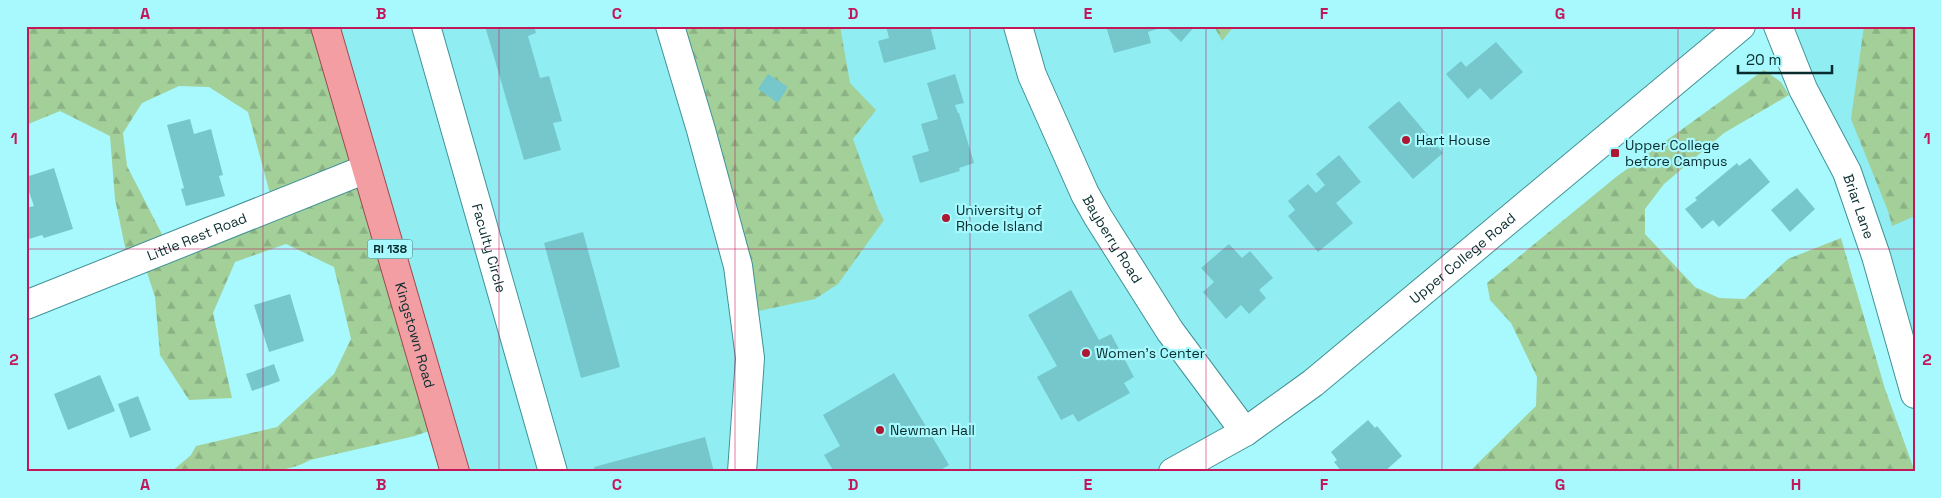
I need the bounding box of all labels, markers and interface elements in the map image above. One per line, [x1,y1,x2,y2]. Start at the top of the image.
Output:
text: A [140,3,150,24]
text: B [376,3,386,24]
text: C [612,3,622,24]
text: D [848,3,858,24]
text: E [1084,3,1093,24]
text: F [1320,3,1329,24]
text: G [1555,3,1565,24]
text: H [1791,3,1801,24]
scale bar [1738,42,1832,74]
text: 20 m [1746,50,1781,69]
text: 1 [10,128,18,149]
text: 1 [1923,128,1931,149]
place label: Hart House [1416,131,1491,149]
marker: Hart House [1400,134,1412,146]
place label: Upper College before Campus [1625,136,1728,170]
marker: Upper College before Campus [1609,147,1621,159]
street label: Briar Lane [1839,171,1878,241]
street label: Bayberry Road [1078,192,1146,286]
street label: Faculty Circle [468,201,511,295]
place label: University of Rhode Island [956,201,1043,235]
street label: Little Rest Road [144,209,249,265]
street label: Upper College Road [1406,209,1519,308]
marker: University of Rhode Island [940,212,952,224]
road number: RI 138 [368,240,412,258]
street label: Kingstown Road [391,280,439,390]
place label: Women's Center [1096,344,1205,362]
marker: Women's Center [1080,347,1092,359]
text: 2 [9,349,19,370]
text: 2 [1922,349,1932,370]
place label: Newman Hall [890,421,975,439]
marker: Newman Hall [874,424,886,436]
text: A [140,474,150,495]
text: B [376,474,386,495]
text: C [612,474,622,495]
text: D [848,474,858,495]
text: E [1084,474,1093,495]
text: F [1320,474,1329,495]
text: G [1555,474,1565,495]
text: H [1791,474,1801,495]

